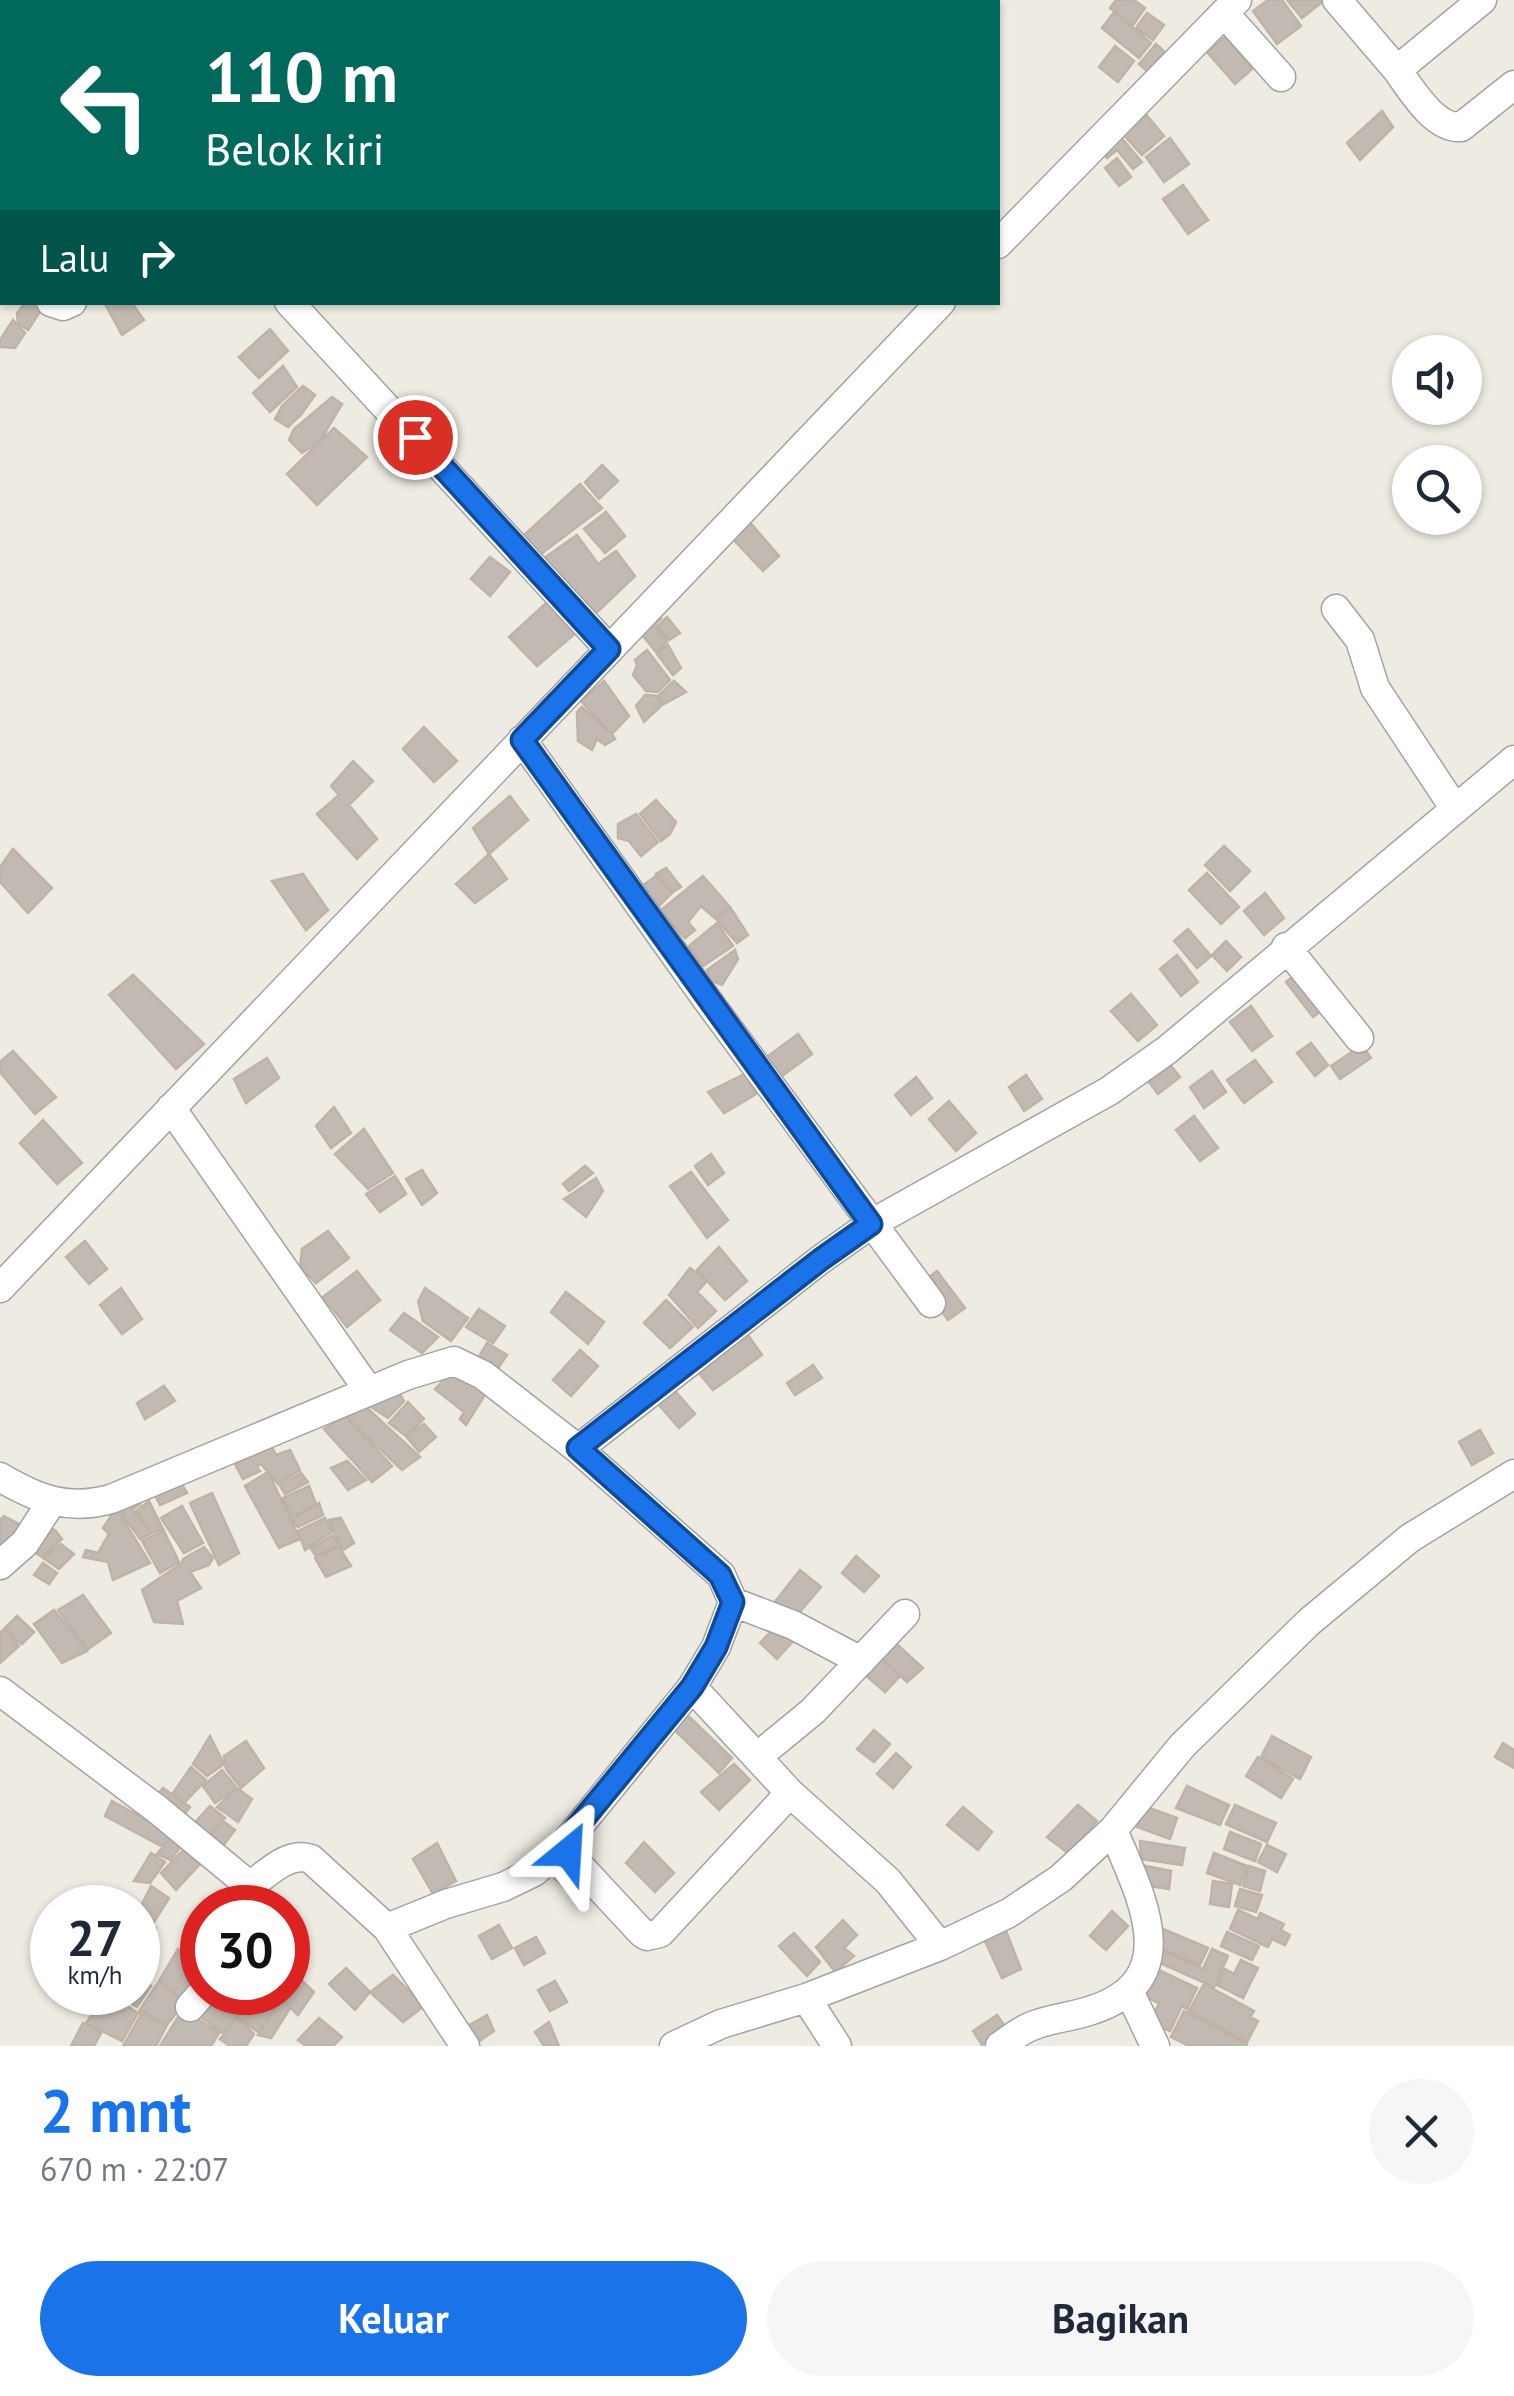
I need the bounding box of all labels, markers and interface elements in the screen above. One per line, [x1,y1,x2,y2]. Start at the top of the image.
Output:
text: 110 m [205,31,398,121]
icon: left [40,40,170,170]
text: Belok kiri [205,119,385,177]
icon: right [129,230,184,285]
text: Lalu [40,233,109,282]
map controls [1392,335,1482,535]
button: sound [1392,335,1482,425]
pin [373,395,458,480]
icon: arrive [388,410,443,465]
button: search [1392,445,1482,535]
position arrow [516,1800,620,1904]
speed limit sign: 30 [180,1885,310,2015]
text: 27 [67,1905,123,1970]
text: km/h [68,1959,122,1991]
text: 2 mnt [40,2071,191,2149]
button: close [1369,2079,1474,2184]
text: 670 m · 22:07 [40,2148,229,2190]
button: Keluar [40,2261,747,2376]
button: Bagikan [767,2261,1474,2376]

